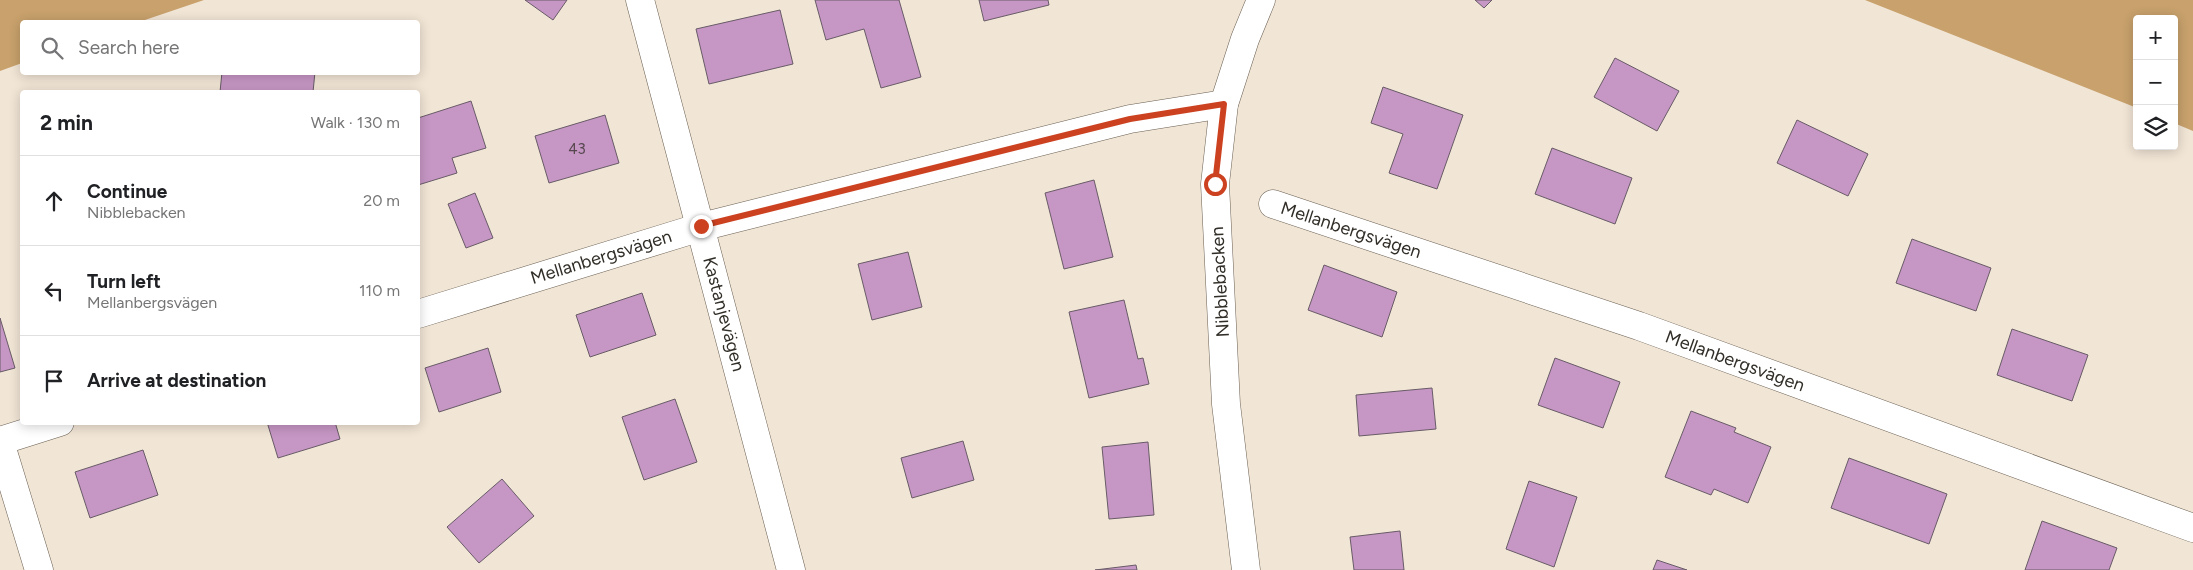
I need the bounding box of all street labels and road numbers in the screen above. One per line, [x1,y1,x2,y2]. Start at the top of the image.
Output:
street label: Mellanbergsvägen [1278,197,1424,263]
street label: Mellanbergsvägen [528,225,674,289]
street label: Nibblebacken [1206,226,1234,338]
street label: Kastanjevägen [698,254,750,374]
street label: Mellanbergsvägen [1662,326,1808,396]

